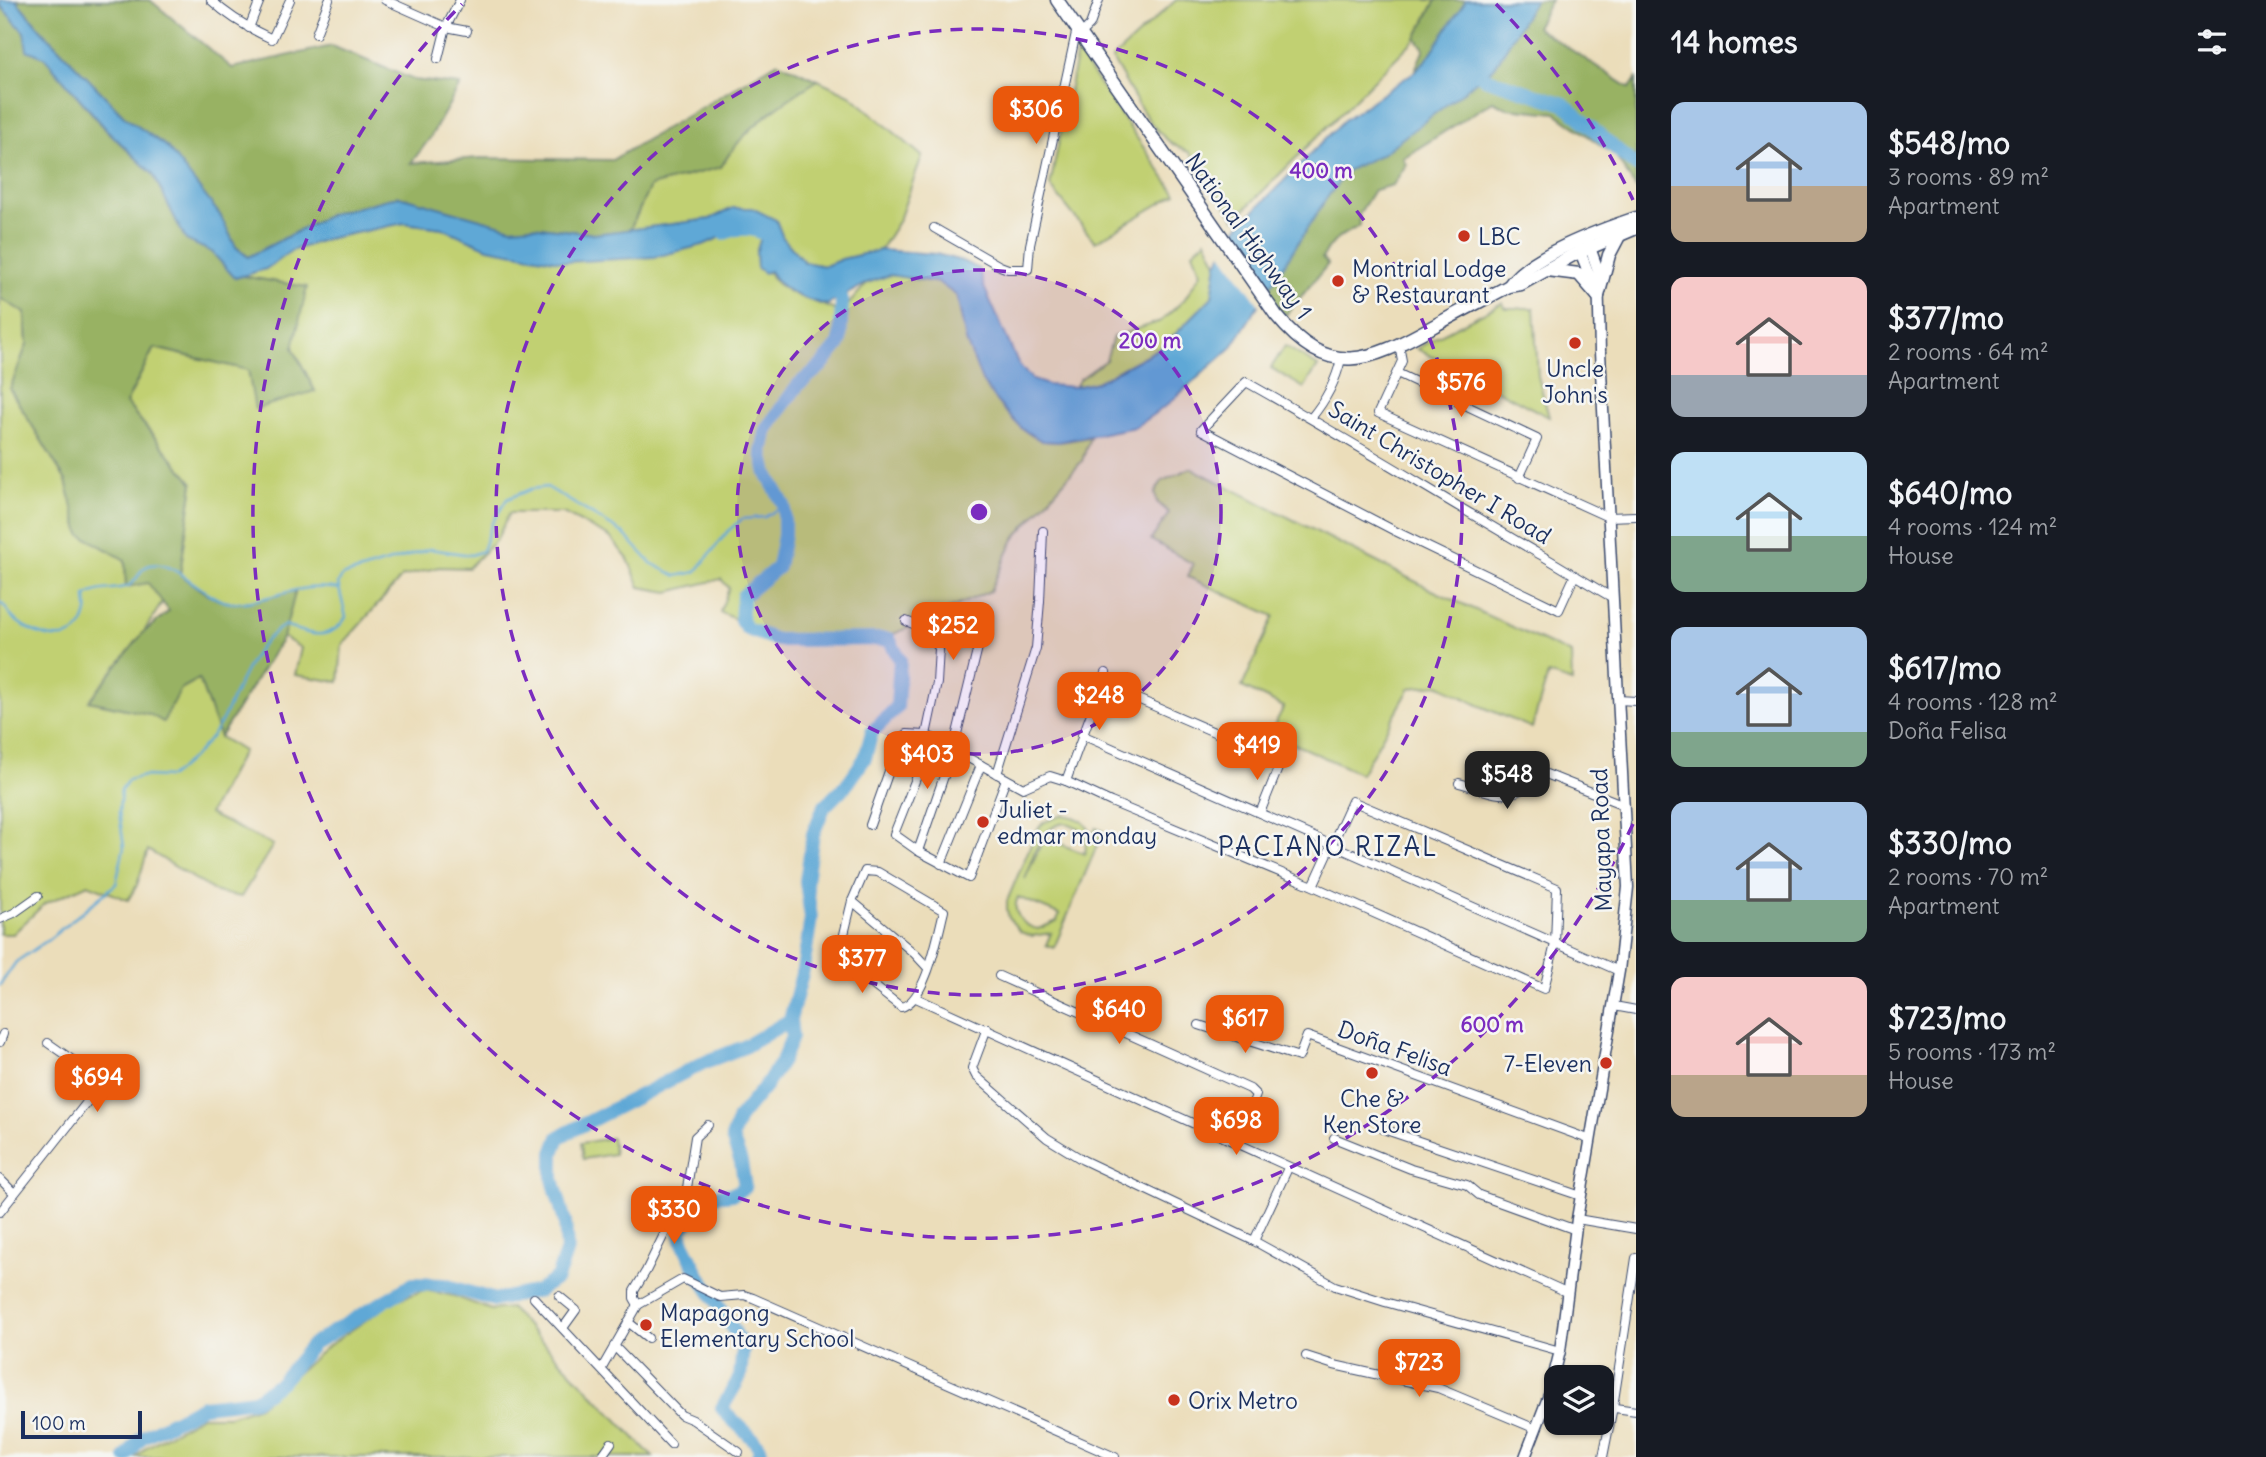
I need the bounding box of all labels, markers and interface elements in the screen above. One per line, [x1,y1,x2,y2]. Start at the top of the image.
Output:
text: 14 homes [1671,23,1798,61]
icon: filters [2193,23,2231,61]
pin: $306 [995,86,1077,146]
text: $306 [1009,94,1063,123]
text: $548/mo [1888,124,2010,162]
icon: home [1727,130,1811,214]
street label: National Highway 1 [1179,147,1319,325]
text: 400 m [1289,157,1353,184]
text: 3 rooms · 89 m² [1888,162,2049,191]
text: Apartment [1888,191,2000,220]
place label: LBC [1478,222,1521,251]
marker: LBC [1456,228,1472,244]
place label: Montrial Lodge & Restaurant [1352,254,1506,309]
marker: Montrial Lodge & Restaurant [1330,273,1346,289]
text: $377/mo [1888,299,2004,337]
icon: home [1727,305,1811,389]
text: 200 m [1119,327,1182,354]
marker: Uncle John's [1567,335,1583,351]
text: 2 rooms · 64 m² [1888,337,2049,366]
place label: Uncle John's [1542,354,1608,409]
pin: $576 [1420,360,1502,419]
text: Apartment [1888,366,2000,395]
text: $576 [1436,367,1486,396]
street label: Saint Christopher I Road [1323,394,1557,550]
text: $640/mo [1888,474,2012,512]
icon: home [1727,480,1811,564]
centre of rings [967,500,991,524]
text: 4 rooms · 124 m² [1888,512,2057,541]
text: House [1888,541,1954,570]
pin: $252 [912,602,994,662]
text: $252 [927,610,979,639]
text: $617/mo [1888,649,2001,687]
icon: home [1727,655,1811,739]
pin: $248 [1058,672,1140,732]
text: $248 [1073,680,1125,709]
text: 4 rooms · 128 m² [1888,687,2058,716]
text: Doña Felisa [1888,716,2007,745]
pin: $419 [1216,722,1298,782]
text: $419 [1233,730,1281,759]
pin: $403 [886,732,968,791]
text: $403 [900,739,954,768]
pin: $548 [1466,752,1548,811]
text: $548 [1481,759,1533,788]
street label: Mayapa Road [1584,768,1618,912]
place label: Juliet - edmar monday [997,795,1157,850]
marker: Juliet - edmar monday [975,814,991,830]
text: $330/mo [1888,824,2012,862]
district label: PACIANO RIZAL [1218,830,1438,863]
icon: home [1727,830,1811,914]
text: 2 rooms · 70 m² [1888,862,2048,891]
text: Apartment [1888,891,2000,920]
pin: $377 [821,936,903,995]
text: $377 [838,943,886,972]
pin: $640 [1078,986,1160,1046]
text: $640 [1092,994,1146,1023]
pin: $617 [1204,996,1286,1055]
text: $723/mo [1888,999,2006,1037]
text: $617 [1222,1003,1268,1032]
icon: home [1727,1005,1811,1089]
text: 600 m [1460,1011,1524,1038]
street label: Doña Felisa [1334,1014,1456,1082]
text: 5 rooms · 173 m² [1888,1037,2056,1066]
place label: 7-Eleven [1504,1049,1592,1078]
pin: $694 [56,1054,138,1114]
marker: 7-Eleven [1598,1055,1614,1071]
text: $694 [71,1062,123,1091]
marker: Che & Ken Store [1364,1065,1380,1081]
text: House [1888,1066,1954,1095]
place label: Che & Ken Store [1323,1084,1422,1139]
pin: $698 [1195,1098,1277,1157]
text: $698 [1210,1105,1262,1134]
pin: $330 [633,1186,715,1246]
text: $330 [647,1194,701,1223]
place label: Mapagong Elementary School [660,1298,854,1353]
marker: Mapagong Elementary School [638,1317,654,1333]
pin: $723 [1378,1340,1460,1399]
text: $723 [1394,1347,1444,1376]
map controls [1544,1365,1614,1435]
button: layers [1544,1365,1614,1435]
place label: Orix Metro [1188,1386,1298,1415]
marker: Orix Metro [1166,1392,1182,1408]
scale bar [21,1408,142,1440]
text: 100 m [32,1411,86,1435]

